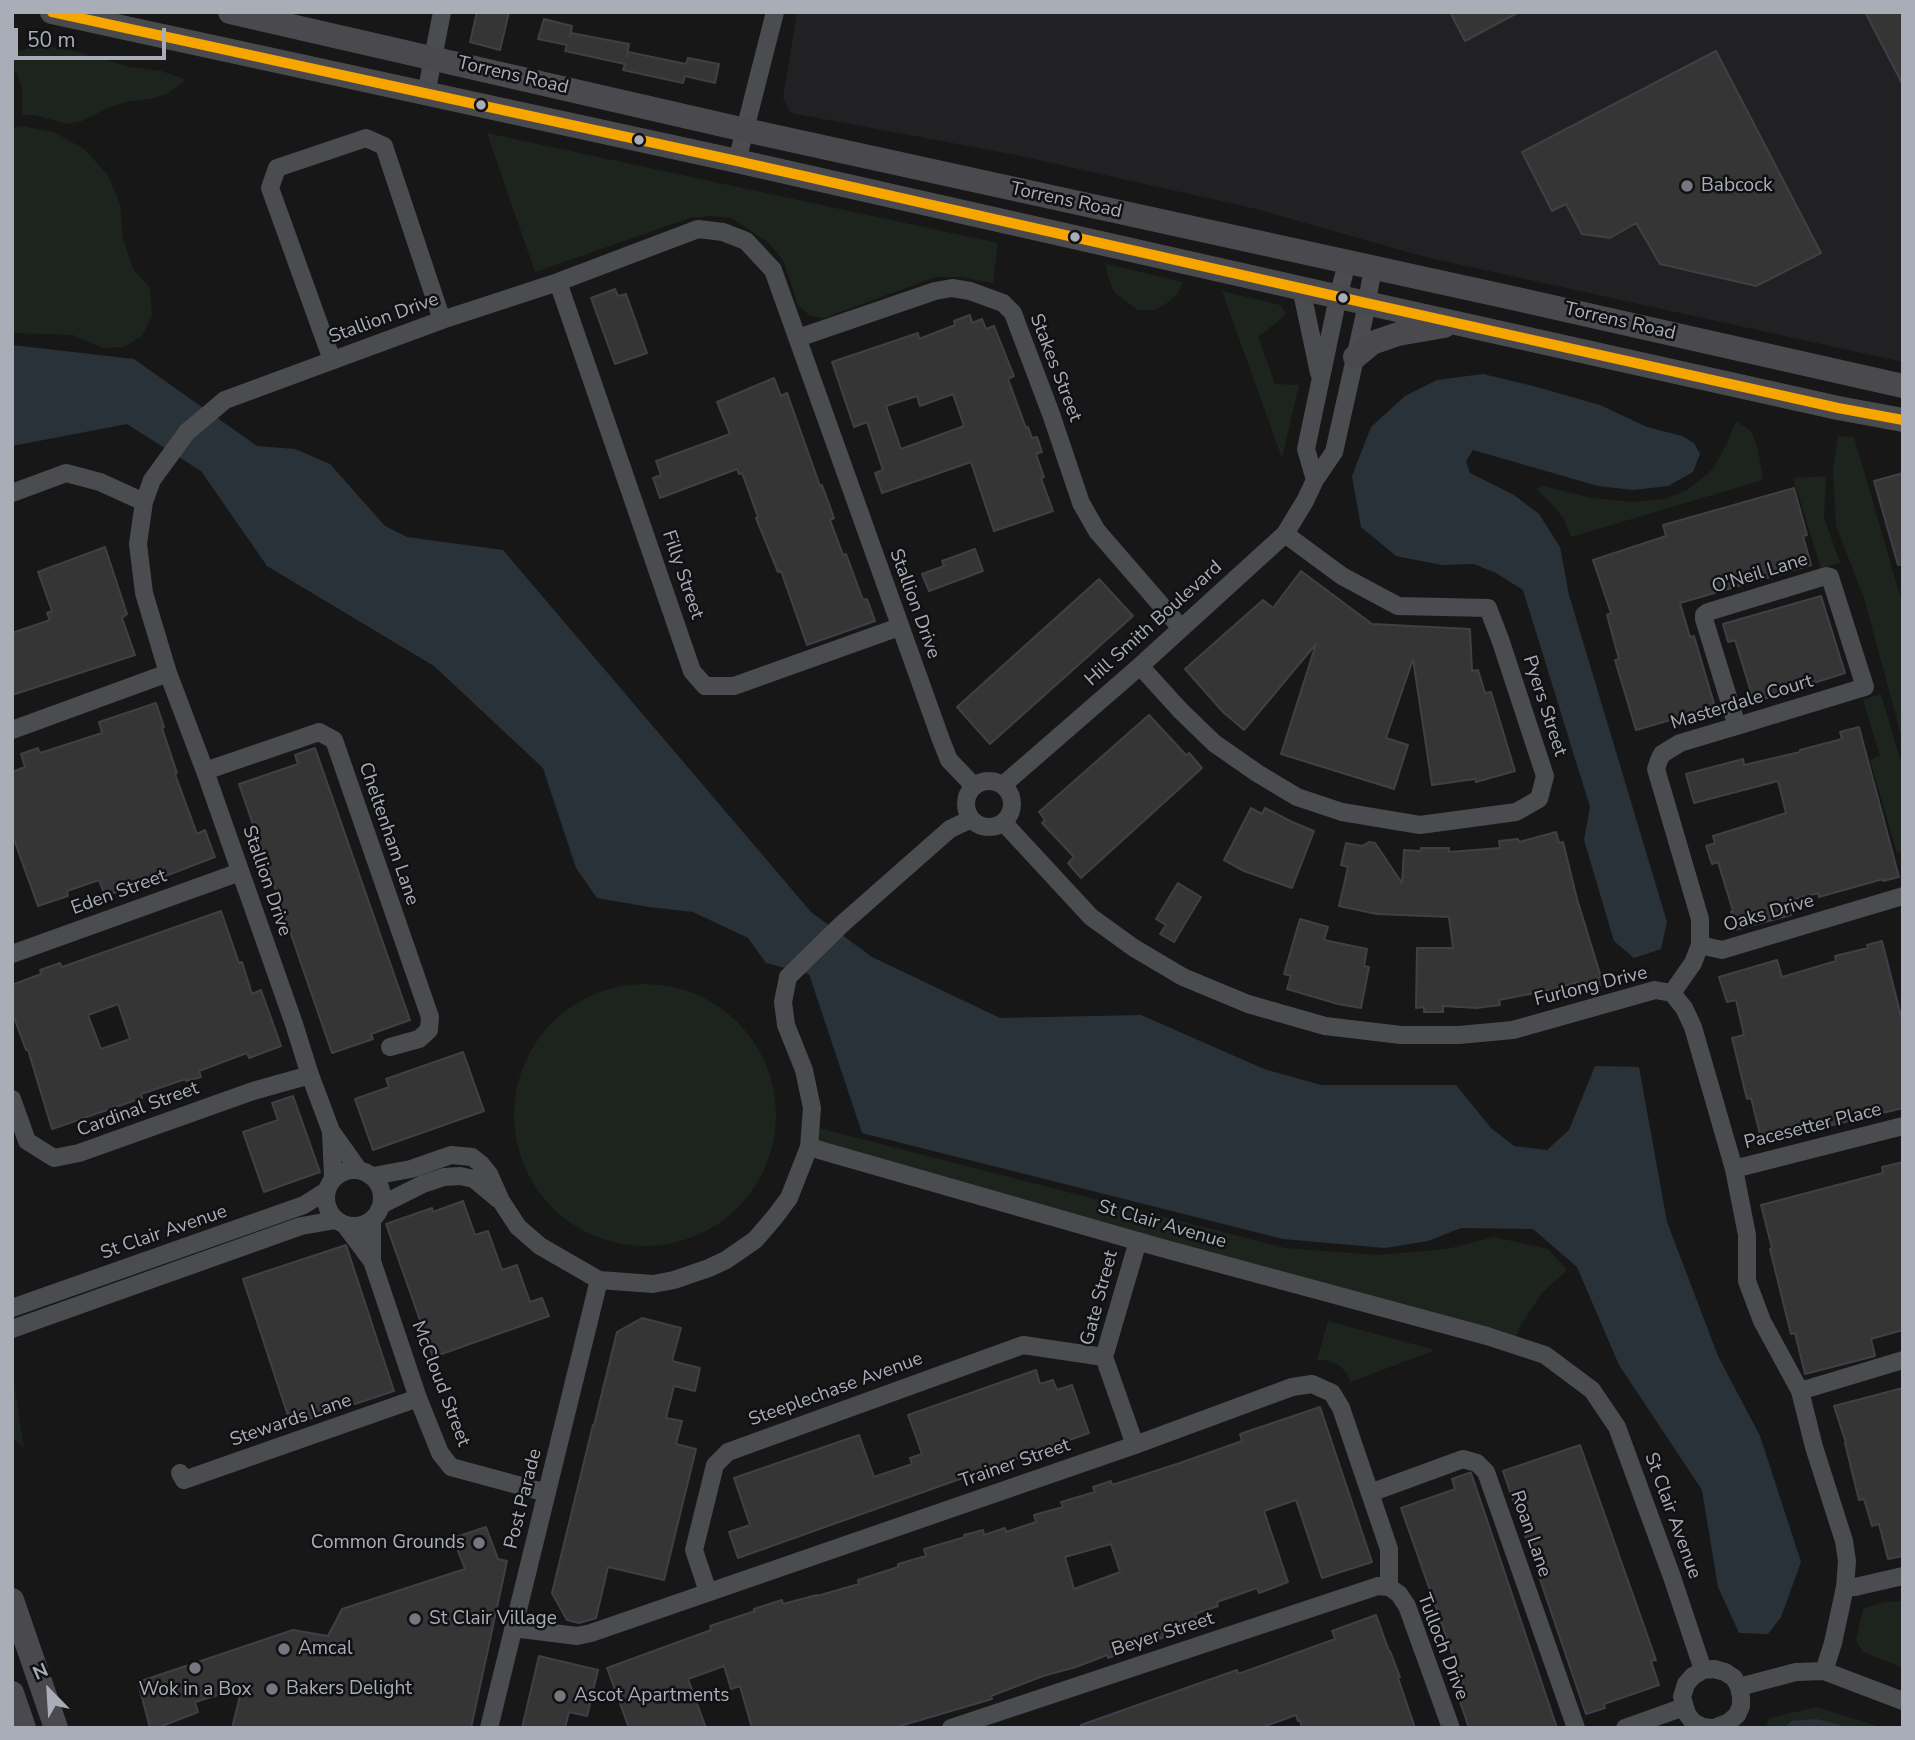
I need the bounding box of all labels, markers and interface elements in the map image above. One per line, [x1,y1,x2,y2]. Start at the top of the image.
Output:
scale bar [18,14,170,58]
text: 50 m [27,26,76,54]
street label: Torrens Road [455,52,571,100]
unlabelled marker [474,98,488,112]
unlabelled marker [632,133,646,147]
place label: Babcock [1701,175,1772,197]
street label: Torrens Road [1008,178,1124,224]
marker: Babcock [1679,178,1695,194]
unlabelled marker [1068,230,1082,244]
street label: Stallion Drive [326,289,442,349]
unlabelled marker [1336,291,1350,305]
street label: Torrens Road [1562,298,1678,346]
street label: Stakes Street [1024,311,1086,425]
street label: Filly Street [656,528,708,622]
street label: Stallion Drive [884,546,944,662]
street label: O'Neil Lane [1709,549,1811,599]
street label: Hill Smith Boulevard [1081,556,1227,692]
street label: Pyers Street [1517,653,1571,759]
street label: Masterdale Court [1668,671,1816,735]
street label: Cheltenham Lane [353,759,423,909]
street label: Stallion Drive [236,823,296,939]
street label: Eden Street [68,865,170,921]
street label: Oaks Drive [1721,890,1817,938]
street label: Furlong Drive [1532,962,1650,1012]
street label: Cardinal Street [74,1077,202,1143]
street label: Pacesetter Place [1742,1099,1884,1155]
street label: St Clair Avenue [1095,1196,1229,1254]
street label: St Clair Avenue [98,1201,230,1265]
street label: Gate Street [1076,1248,1124,1348]
street label: McCloud Street [406,1318,474,1450]
street label: Steeplechase Avenue [746,1348,926,1432]
street label: Stewards Lane [227,1390,355,1452]
street label: Trainer Street [957,1434,1073,1494]
street label: Post Parade [501,1447,547,1551]
street label: St Clair Avenue [1639,1450,1705,1582]
street label: Roan Lane [1505,1488,1555,1580]
place label: Common Grounds [311,1532,465,1554]
marker: Common Grounds [471,1535,487,1551]
street label: Tulloch Drive [1411,1591,1473,1703]
place label: St Clair Village [429,1608,557,1630]
street label: Beyer Street [1109,1608,1217,1662]
marker: St Clair Village [407,1611,423,1627]
place label: Amcal [298,1638,353,1660]
marker: Amcal [276,1641,292,1657]
north arrow [14,1656,84,1726]
text: N [29,1657,52,1687]
marker: Wok in a Box [187,1660,203,1676]
place label: Bakers Delight [286,1678,412,1700]
place label: Wok in a Box [139,1679,251,1701]
marker: Bakers Delight [264,1681,280,1697]
place label: Ascot Apartments [574,1685,729,1707]
marker: Ascot Apartments [552,1688,568,1704]

